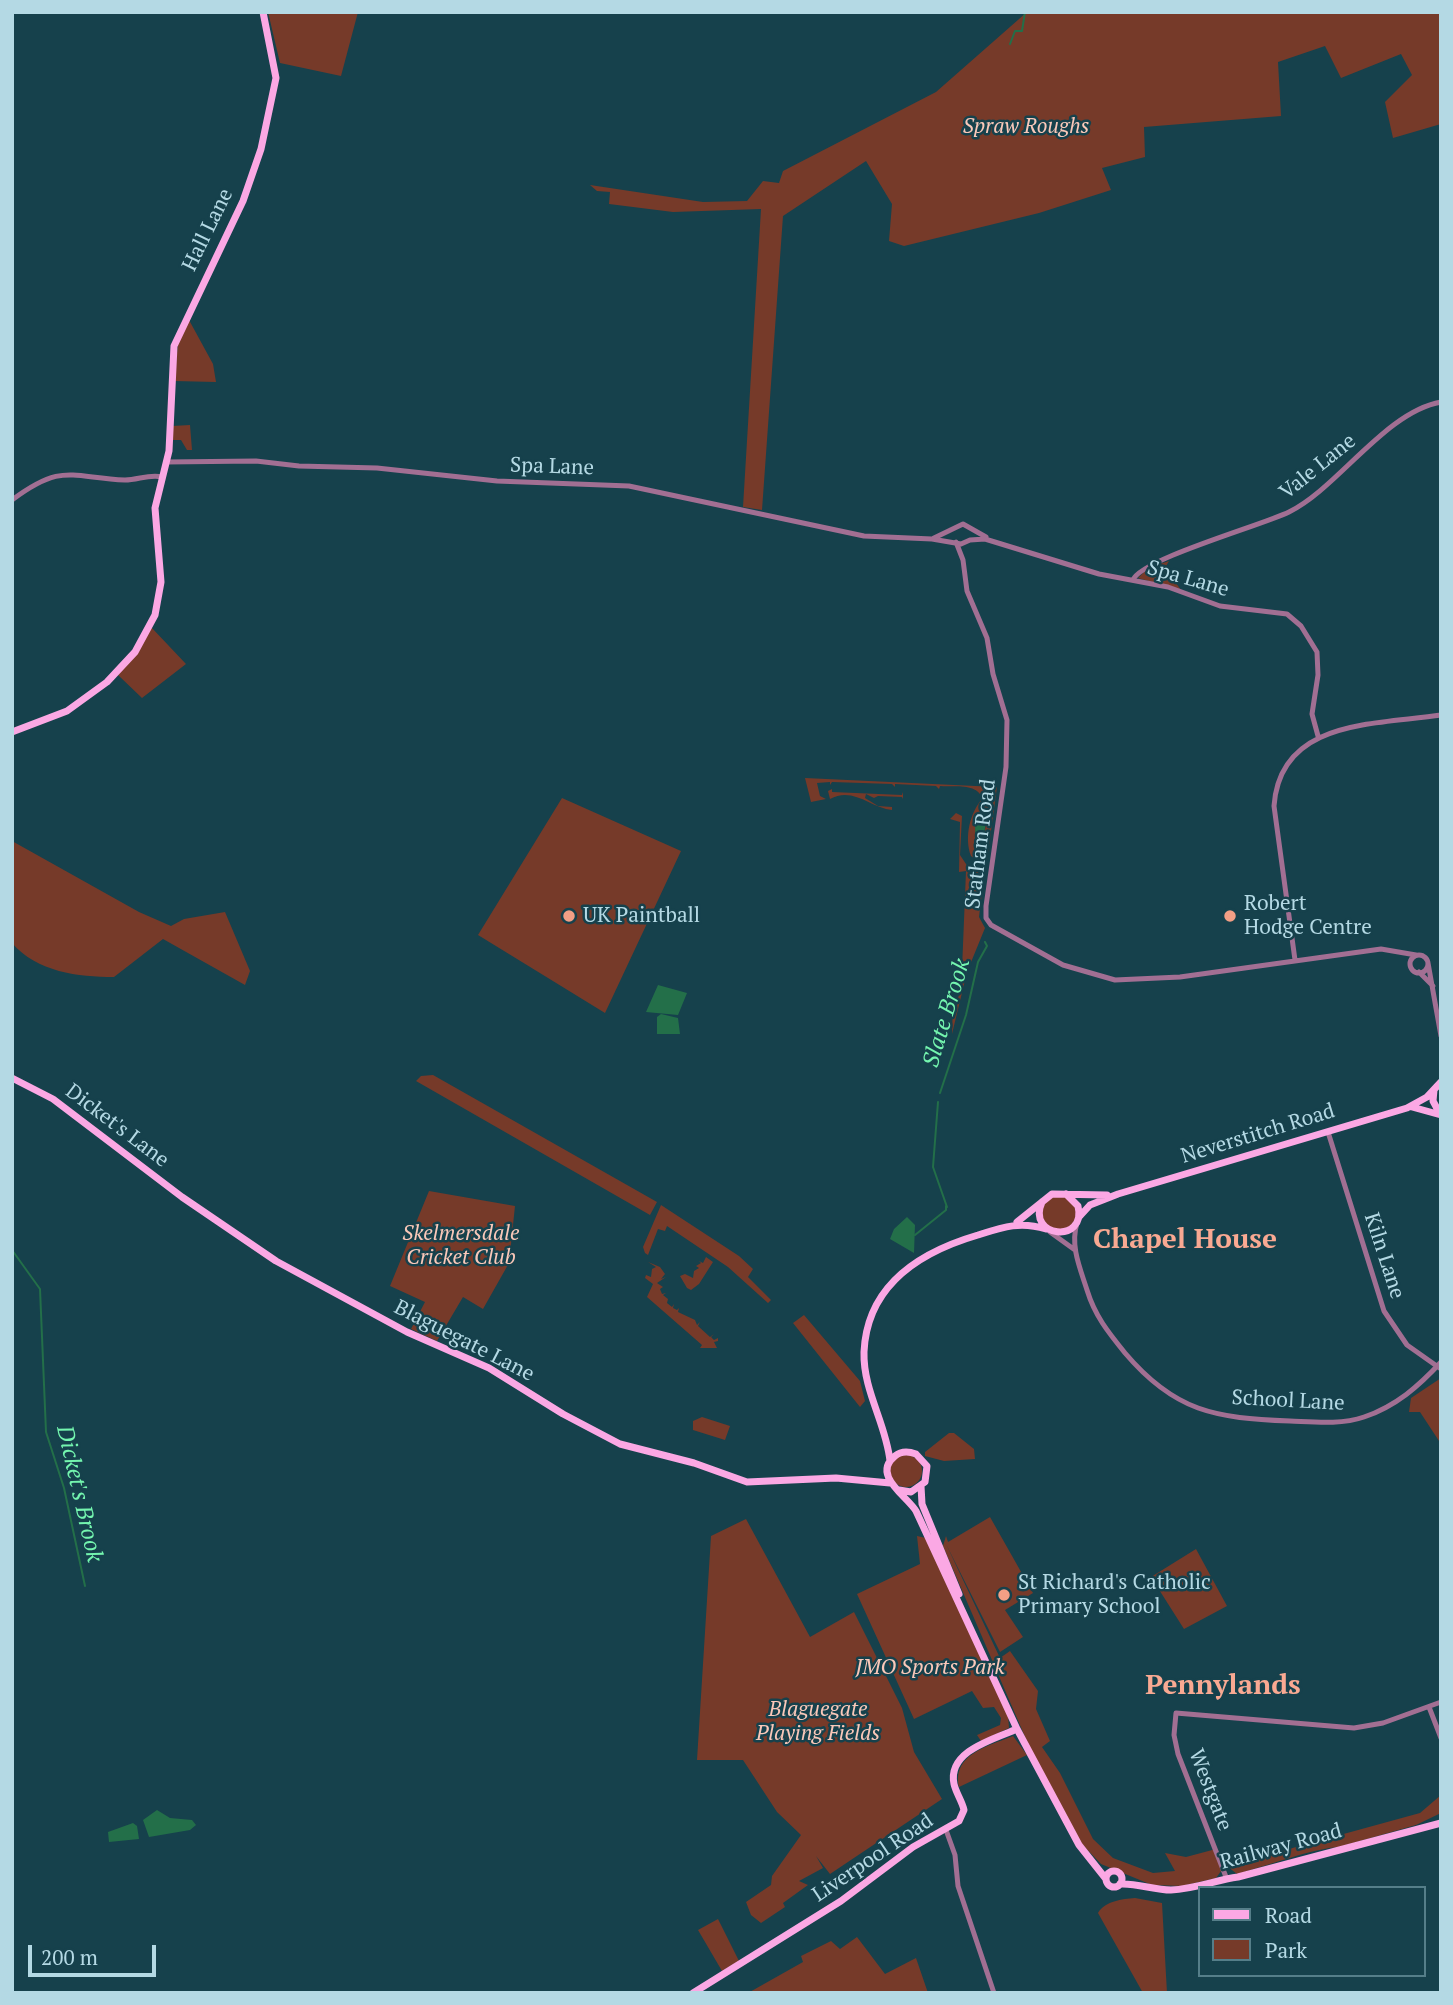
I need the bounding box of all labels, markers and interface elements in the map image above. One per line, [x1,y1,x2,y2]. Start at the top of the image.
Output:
park label: Spraw Roughs [963,114,1089,140]
street label: Hall Lane [177,185,239,275]
street label: Vale Lane [1275,429,1361,505]
street label: Spa Lane [510,453,594,481]
street label: Spa Lane [1144,555,1232,603]
street label: Statham Road [961,778,1001,910]
place label: Robert Hodge Centre [1244,891,1372,941]
place label: UK Paintball [583,903,700,929]
marker: UK Paintball [561,908,577,924]
marker: Robert Hodge Centre [1222,908,1238,924]
water label: Slate Brook [917,955,977,1071]
street label: Dicket's Lane [60,1079,174,1173]
street label: Neverstitch Road [1178,1099,1338,1169]
street label: Kiln Lane [1358,1210,1410,1302]
park label: Skelmersdale Cricket Club [402,1221,520,1271]
district label: Chapel House [1093,1223,1277,1257]
street label: Blaguegate Lane [390,1295,538,1387]
street label: School Lane [1231,1385,1345,1417]
water label: Dicket's Brook [50,1423,108,1565]
place label: St Richard's Catholic Primary School [1018,1570,1211,1620]
marker: St Richard's Catholic Primary School [996,1587,1012,1603]
park label: JMO Sports Park [855,1655,1005,1681]
district label: Pennylands [1145,1669,1301,1703]
park label: Blaguegate Playing Fields [756,1697,880,1747]
street label: Westgate [1183,1745,1237,1835]
street label: Liverpool Road [808,1808,938,1908]
street label: Railway Road [1217,1819,1345,1875]
legend [1198,1886,1425,1977]
text: Road [1265,1901,1312,1929]
scale bar [32,1932,159,1976]
text: Park [1265,1936,1307,1964]
text: 200 m [41,1943,98,1971]

